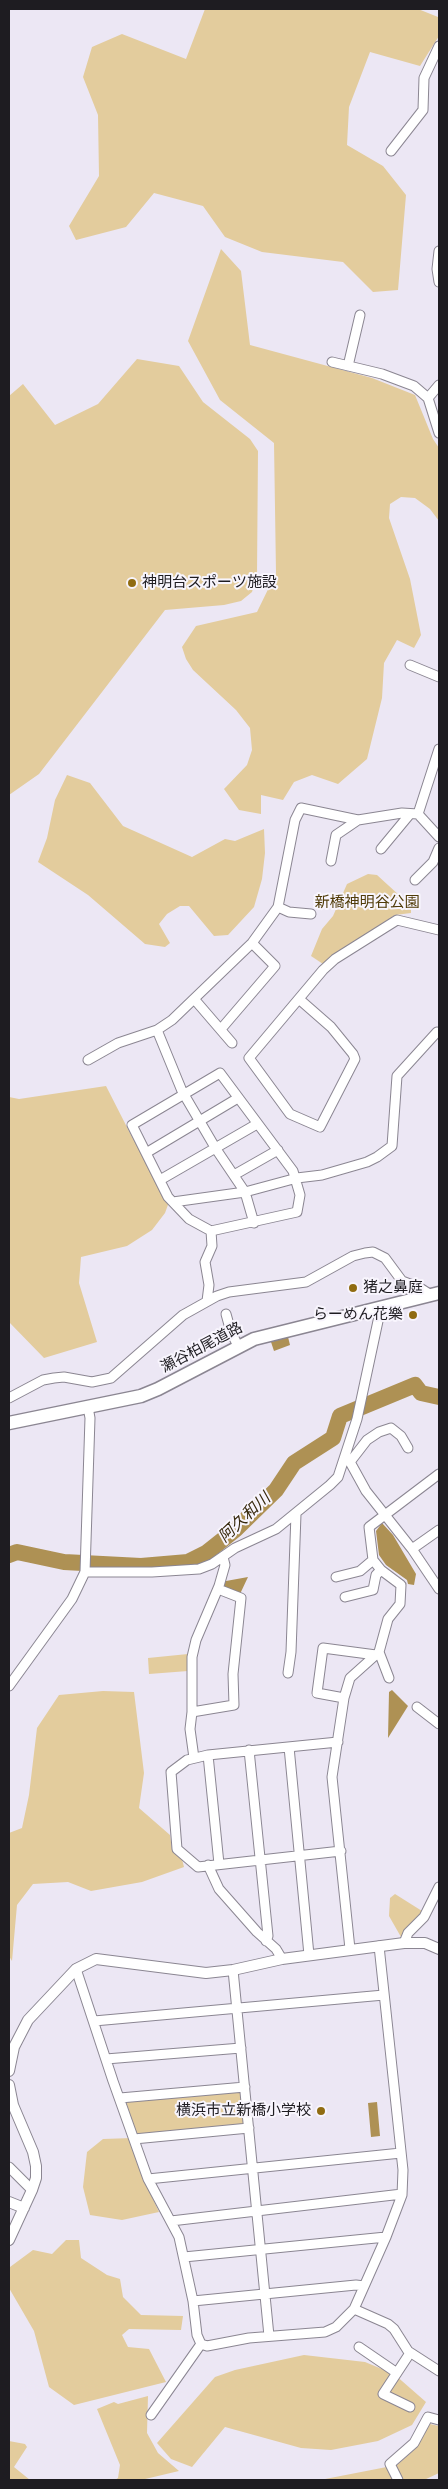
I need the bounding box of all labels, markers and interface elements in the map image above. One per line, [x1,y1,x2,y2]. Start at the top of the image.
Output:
place label: 神明台スポーツ施設 [142,574,277,592]
marker: 神明台スポーツ施設 [126,577,138,589]
park label: 新橋神明谷公園 [315,894,419,912]
place label: 猪之鼻庭 [363,1279,423,1297]
marker: 猪之鼻庭 [347,1282,359,1294]
place label: らーめん花樂 [313,1306,403,1324]
marker: らーめん花樂 [407,1309,419,1321]
street label: 瀬谷柏尾道路 [158,1319,246,1377]
water label: 阿久和川 [215,1489,275,1547]
place label: 横浜市立新橋小学校 [176,2102,311,2120]
marker: 横浜市立新橋小学校 [315,2105,327,2117]

